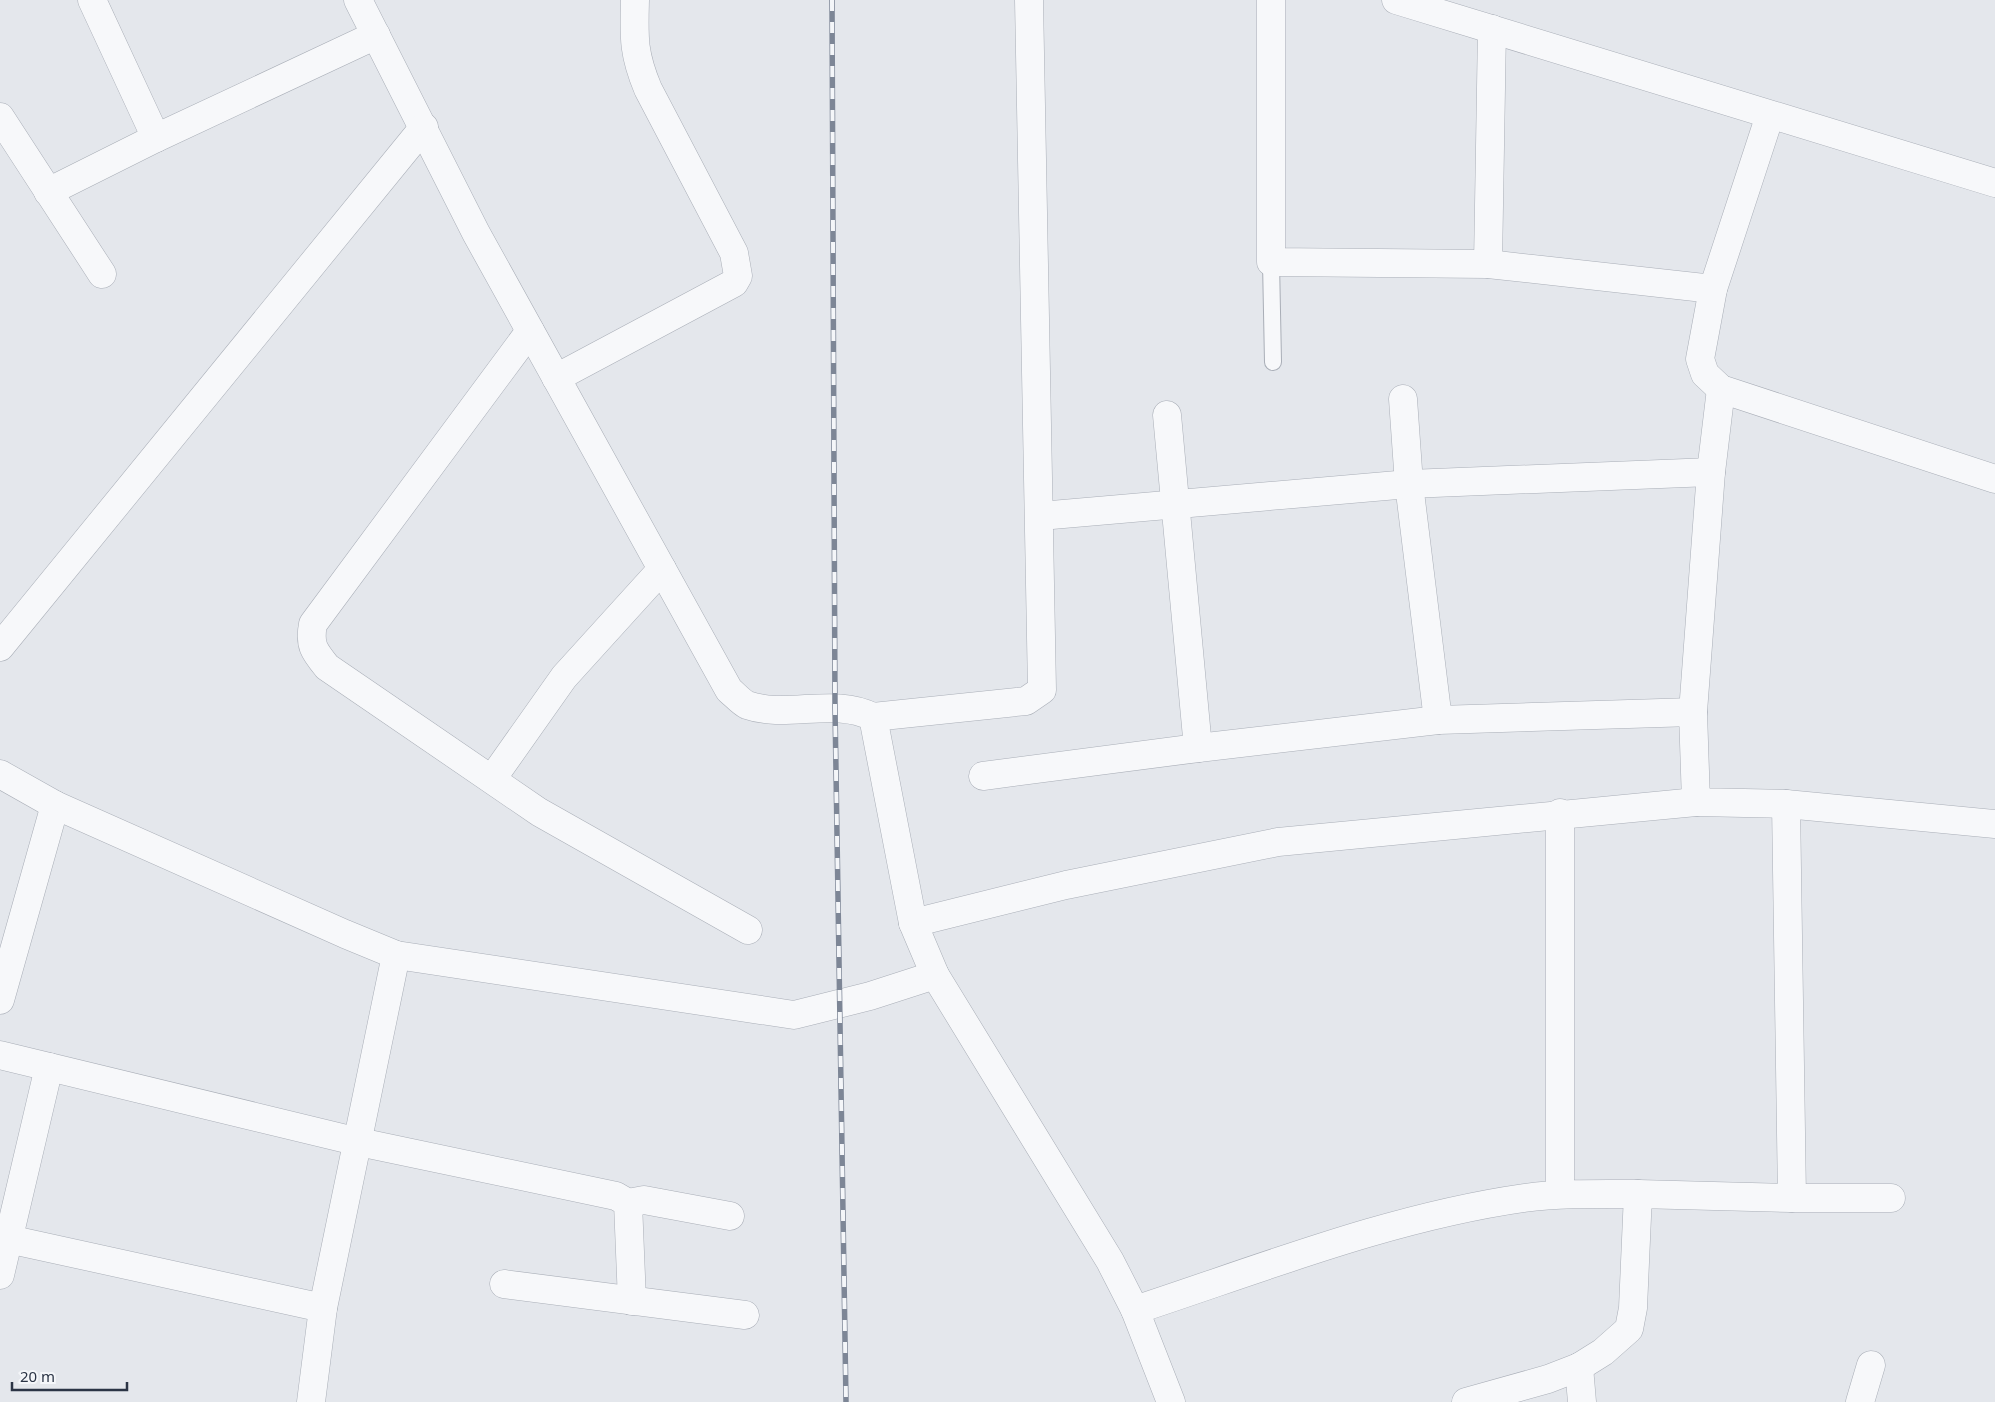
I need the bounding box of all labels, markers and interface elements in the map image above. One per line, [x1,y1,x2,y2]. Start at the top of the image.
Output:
scale bar [12,1360,128,1392]
text: 20 m [20,1366,55,1386]

